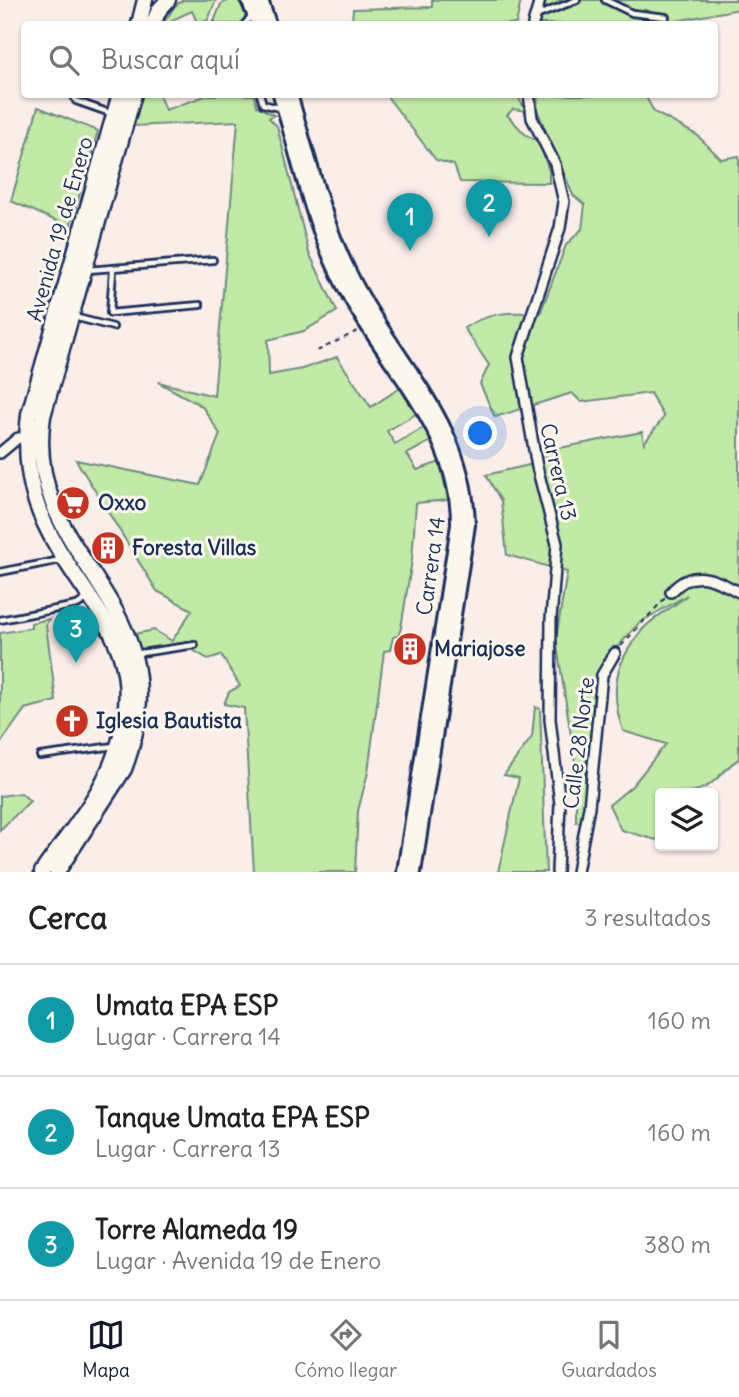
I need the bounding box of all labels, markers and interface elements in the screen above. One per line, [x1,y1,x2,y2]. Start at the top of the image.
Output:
search box [21,21,718,98]
icon: search [45,41,83,79]
text: Buscar aquí [101,43,240,76]
street label: Avenida 19 de Enero [20,133,99,324]
pin: 2 [466,179,512,237]
pin: 1 [387,193,433,251]
your location [463,416,497,450]
street label: Carrera 13 [534,421,583,523]
supermarket icon: Oxxo [54,484,92,522]
place label: Oxxo [98,489,147,516]
street label: Carrera 14 [410,515,451,617]
building icon: Foresta Villas [89,529,127,567]
place label: Foresta Villas [132,534,257,561]
pin: 3 [53,605,99,663]
building icon: Mariajose [391,630,429,668]
place label: Mariajose [434,635,526,662]
street label: Calle 28 Norte [557,675,600,811]
church icon: Iglesia Bautista [53,702,91,740]
place label: Iglesia Bautista [96,707,242,734]
map controls [655,788,718,851]
button: layers [655,788,718,851]
text: Cerca [28,899,107,937]
text: 3 resultados [585,903,711,932]
text: Umata EPA ESP [95,989,278,1022]
text: 1 [46,1006,56,1035]
text: 160 m [648,1006,711,1035]
text: Lugar · Carrera 14 [95,1022,281,1051]
text: Tanque Umata EPA ESP [95,1101,370,1134]
text: 2 [45,1118,57,1147]
text: 160 m [648,1118,711,1147]
text: Lugar · Carrera 13 [95,1134,280,1163]
text: Torre Alameda 19 [95,1213,298,1246]
text: 3 [44,1230,58,1259]
text: 380 m [644,1230,711,1259]
text: Lugar · Avenida 19 de Enero [95,1246,381,1275]
tab: Mapa [82,1316,130,1382]
tab: Cómo llegar [294,1316,397,1382]
tab: Guardados [561,1316,657,1382]

